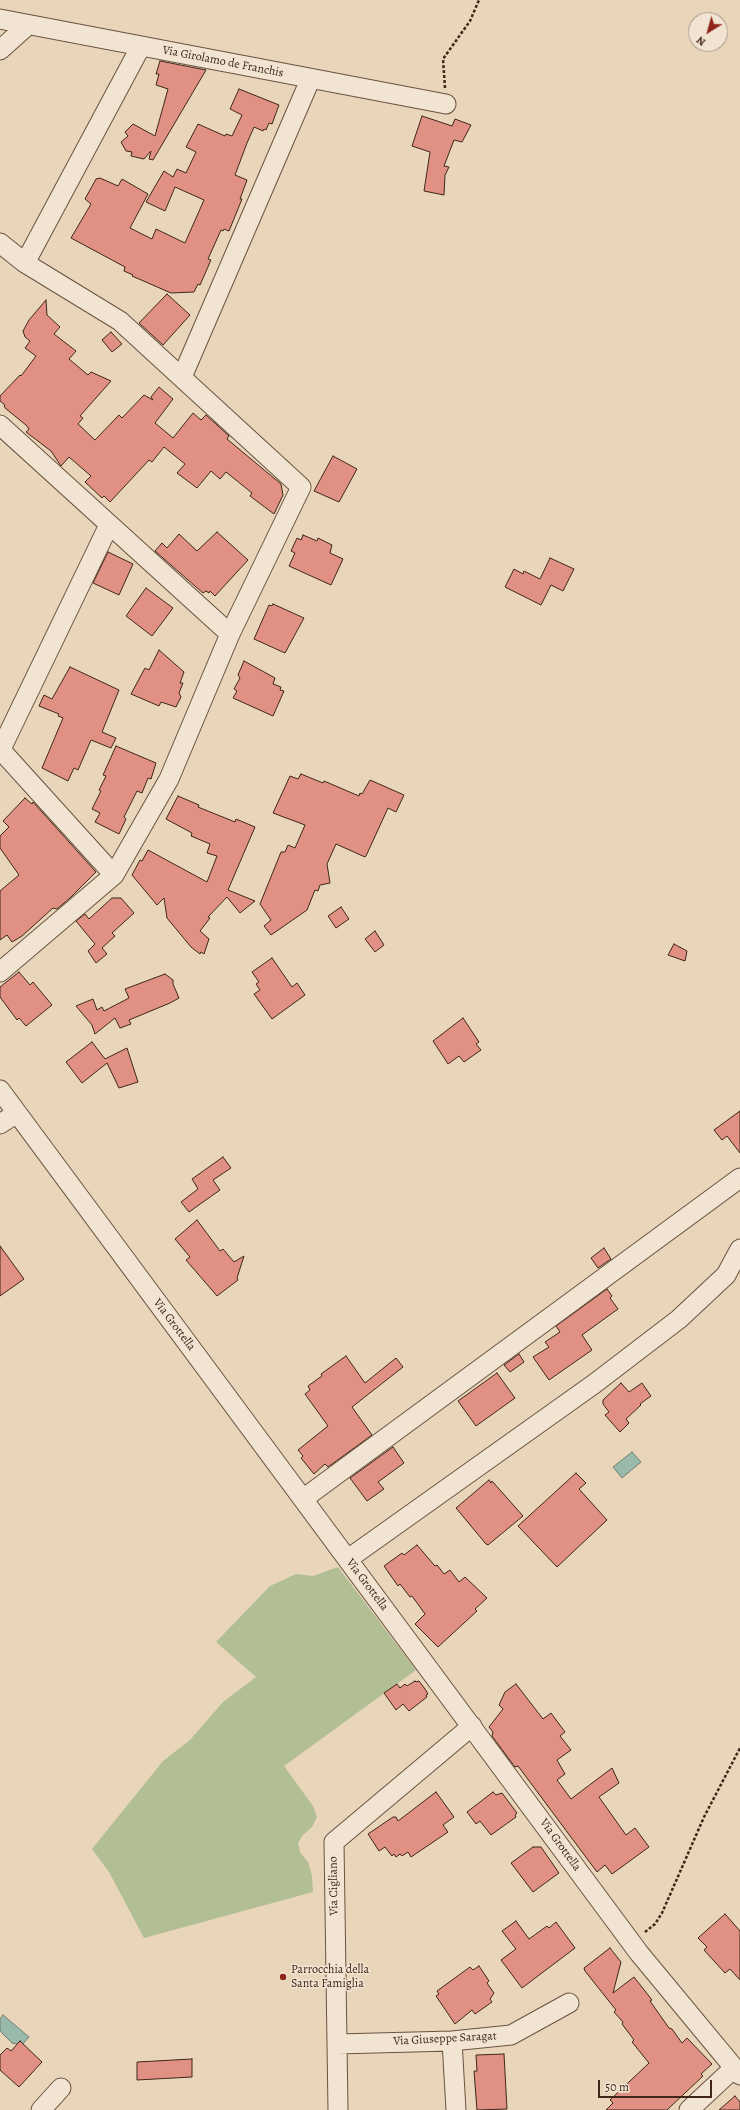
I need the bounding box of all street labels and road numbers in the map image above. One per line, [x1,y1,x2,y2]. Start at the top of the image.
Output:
street label: Via Girolamo de Franchis [161,43,285,81]
street label: Via Grottella [150,1296,198,1354]
street label: Via Grottella [343,1556,391,1614]
street label: Via Grottella [536,1816,584,1874]
street label: Via Cigliano [326,1856,342,1916]
street label: Via Giuseppe Saragat [393,2029,497,2049]

